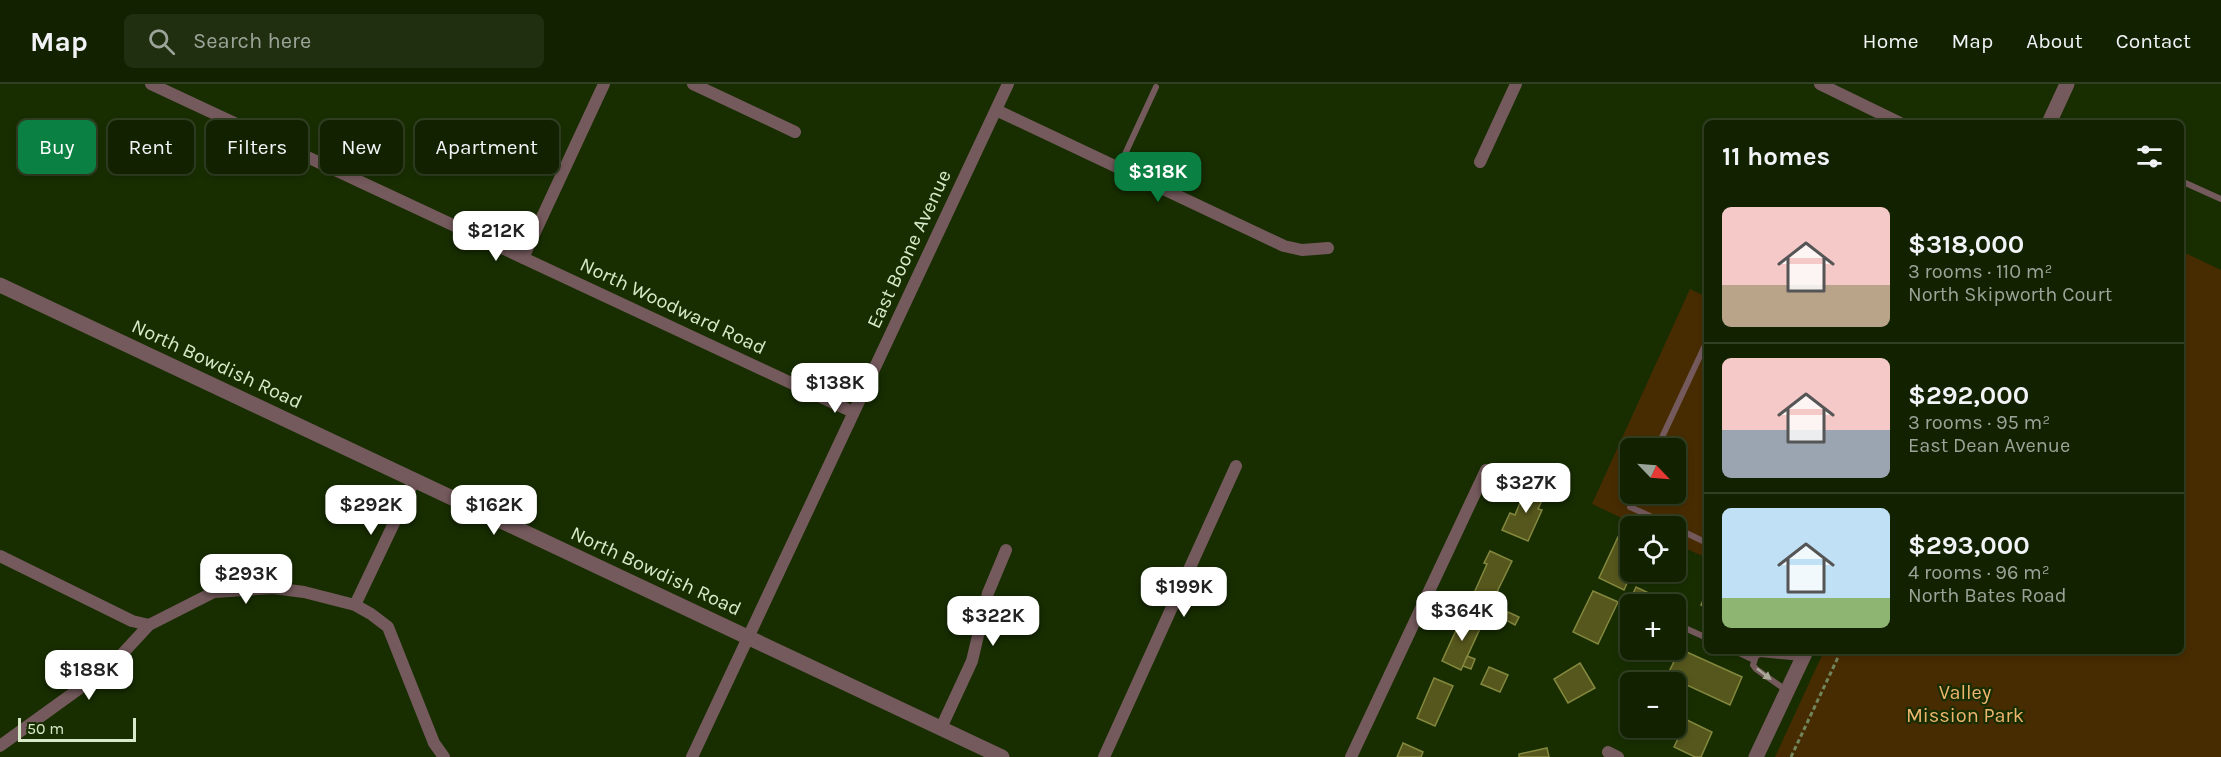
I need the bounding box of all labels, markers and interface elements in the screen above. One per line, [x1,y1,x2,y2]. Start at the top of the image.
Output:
search box [124,14,544,68]
text: Map [30,25,88,58]
icon: search [145,25,178,58]
text: Search here [193,28,311,54]
text: Home [1863,29,1919,53]
text: Map [1952,29,1993,53]
text: About [2026,29,2083,53]
text: Contact [2116,29,2191,53]
chip: Buy [18,120,96,174]
chip: Rent [108,120,194,174]
chip: Filters [206,120,308,174]
chip: New [320,120,403,174]
chip: Apartment [415,120,559,174]
icon: filters [2133,140,2166,173]
text: 11 homes [1722,141,1830,172]
pin: $318K [1116,152,1200,203]
text: $318K [1128,160,1188,183]
street label: East Boone Avenue [862,166,956,332]
pin: $212K [454,211,538,262]
text: $212K [467,219,525,242]
text: $318,000 [1908,229,2024,260]
icon: home [1770,231,1842,303]
street label: North Woodward Road [576,253,770,359]
text: 3 rooms · 110 m² [1908,260,2053,283]
text: North Skipworth Court [1908,283,2112,306]
street label: North Bowdish Road [128,314,306,414]
pin: $138K [793,363,877,414]
text: $138K [805,371,865,394]
text: $292,000 [1908,380,2029,411]
icon: home [1770,382,1842,454]
text: 3 rooms · 95 m² [1908,411,2050,434]
text: East Dean Avenue [1908,434,2070,457]
north arrow [1620,438,1686,504]
map controls [1620,438,1686,738]
pin: $327K [1484,463,1568,514]
text: $327K [1495,471,1557,494]
pin: $292K [329,485,413,536]
pin: $162K [452,485,536,536]
text: $292K [339,493,403,516]
text: $162K [465,493,523,516]
button: locate [1620,516,1686,582]
street label: North Bowdish Road [567,521,745,621]
text: $293,000 [1908,530,2030,561]
icon: home [1770,532,1842,604]
pin: $293K [204,554,288,605]
text: 4 rooms · 96 m² [1908,561,2050,584]
text: $293K [214,562,278,585]
pin: $199K [1142,567,1226,618]
text: $199K [1155,575,1213,598]
text: North Bates Road [1908,584,2067,607]
pin: $364K [1420,591,1504,642]
button: + [1620,594,1686,660]
pin: $322K [951,596,1035,647]
text: $364K [1430,599,1494,622]
text: $322K [961,604,1025,627]
pin: $188K [47,650,131,701]
text: $188K [59,658,119,681]
one-way arrow [1756,668,1772,680]
button: − [1620,672,1686,738]
park label: Valley Mission Park [1906,681,2024,727]
scale bar [18,715,136,742]
text: 50 m [27,719,64,738]

